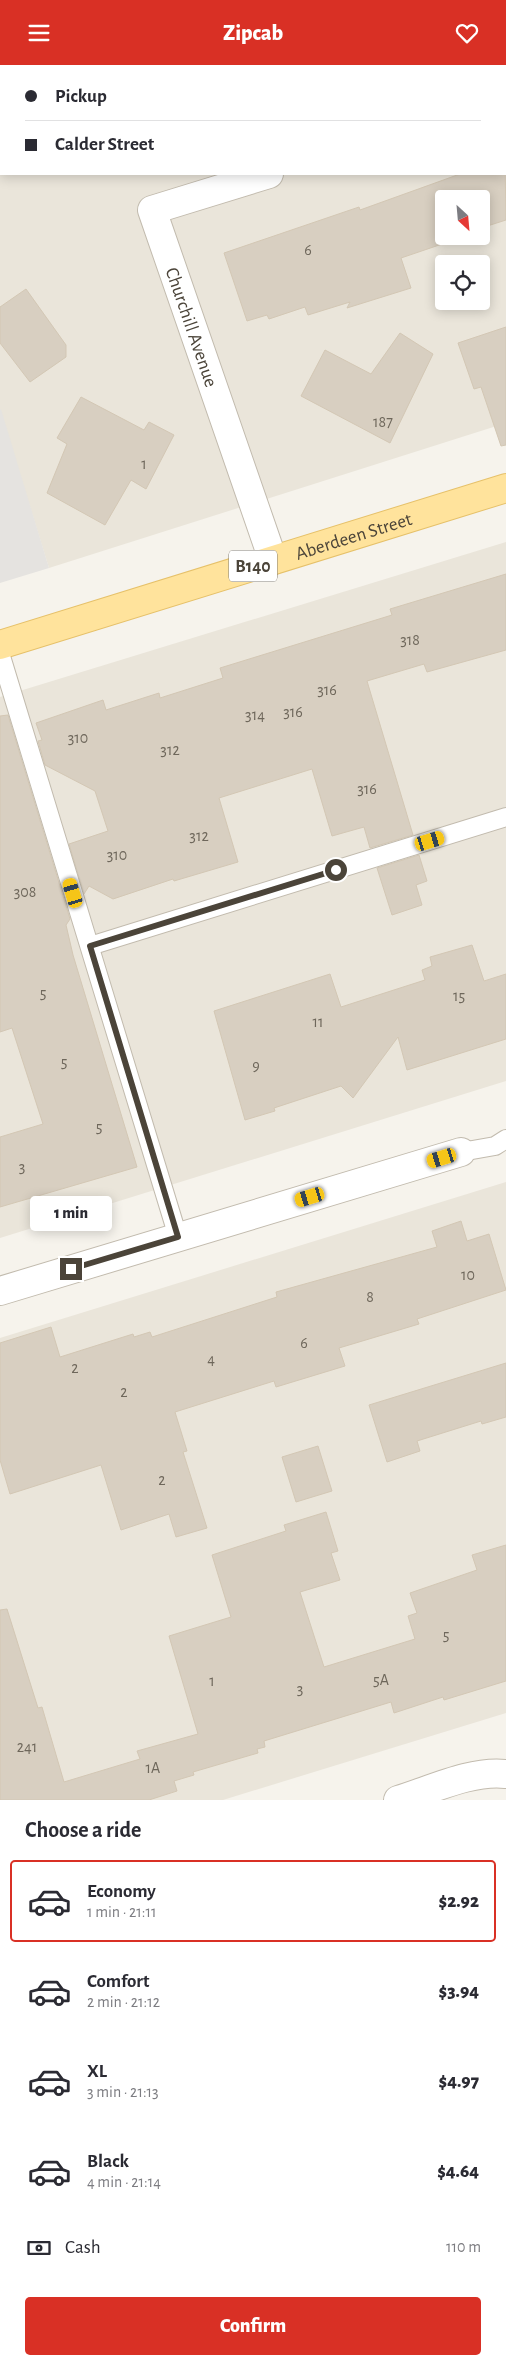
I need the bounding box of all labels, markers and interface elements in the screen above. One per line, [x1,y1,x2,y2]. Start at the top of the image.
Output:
icon: menu [25,19,53,47]
icon: heart [453,19,481,47]
text: Zipcab [223,22,283,44]
text: Pickup [55,87,107,106]
text: Calder Street [55,135,154,154]
north arrow [435,190,490,245]
map controls [435,190,490,310]
house number: 6 [304,242,312,258]
button: locate [435,255,490,310]
street label: Churchill Avenue [162,265,220,390]
house number: 187 [373,414,393,430]
house number: 1 [141,456,147,472]
street label: Aberdeen Street [293,510,414,564]
road number: B140 [229,551,277,581]
house number: 318 [400,632,420,648]
house number: 316 [317,682,337,698]
house number: 316 [283,704,303,720]
house number: 314 [245,707,265,723]
house number: 310 [68,730,88,746]
house number: 312 [160,742,180,758]
house number: 316 [357,781,377,797]
house number: 312 [189,828,209,844]
car [413,829,446,853]
house number: 310 [107,847,127,863]
route start [325,859,347,881]
car [61,876,84,910]
house number: 308 [14,884,36,900]
house number: 5 [40,985,46,1001]
house number: 15 [453,988,465,1004]
house number: 11 [312,1014,324,1030]
house number: 5 [61,1054,67,1070]
house number: 9 [252,1058,260,1074]
house number: 5 [96,1119,102,1135]
car [425,1146,458,1170]
house number: 3 [19,1159,25,1175]
car [293,1185,326,1209]
callout: 1 min [30,1197,112,1231]
text: 1 min [54,1205,88,1221]
route end [60,1258,82,1280]
house number: 10 [461,1267,475,1283]
house number: 8 [366,1289,374,1305]
house number: 6 [300,1335,308,1351]
house number: 4 [207,1351,215,1367]
house number: 2 [71,1360,79,1376]
house number: 2 [120,1384,128,1400]
house number: 2 [158,1472,166,1488]
house number: 5 [443,1627,449,1643]
house number: 5A [373,1672,389,1688]
house number: 1 [209,1673,215,1689]
house number: 3 [297,1681,303,1697]
house number: 241 [17,1739,37,1755]
house number: 1A [146,1760,160,1776]
text: Choose a ride [25,1819,141,1841]
icon: car [27,1879,72,1924]
text: Economy [87,1882,156,1901]
text: $2.92 [438,1892,479,1911]
text: 1 min · 21:11 [87,1904,156,1920]
icon: car [27,1969,72,2014]
text: Comfort [87,1972,149,1991]
text: $3.94 [439,1982,479,2001]
text: 2 min · 21:12 [87,1994,160,2010]
icon: car [27,2059,72,2104]
text: XL [87,2062,107,2081]
text: $4.97 [439,2072,479,2091]
text: 3 min · 21:13 [87,2084,159,2100]
icon: car [27,2149,72,2194]
text: Black [87,2152,129,2171]
text: $4.64 [437,2162,479,2181]
text: 4 min · 21:14 [87,2174,161,2190]
icon: cash [25,2234,53,2262]
text: Cash [65,2238,101,2257]
text: 110 m [446,2239,481,2255]
button: Confirm [25,2297,481,2355]

